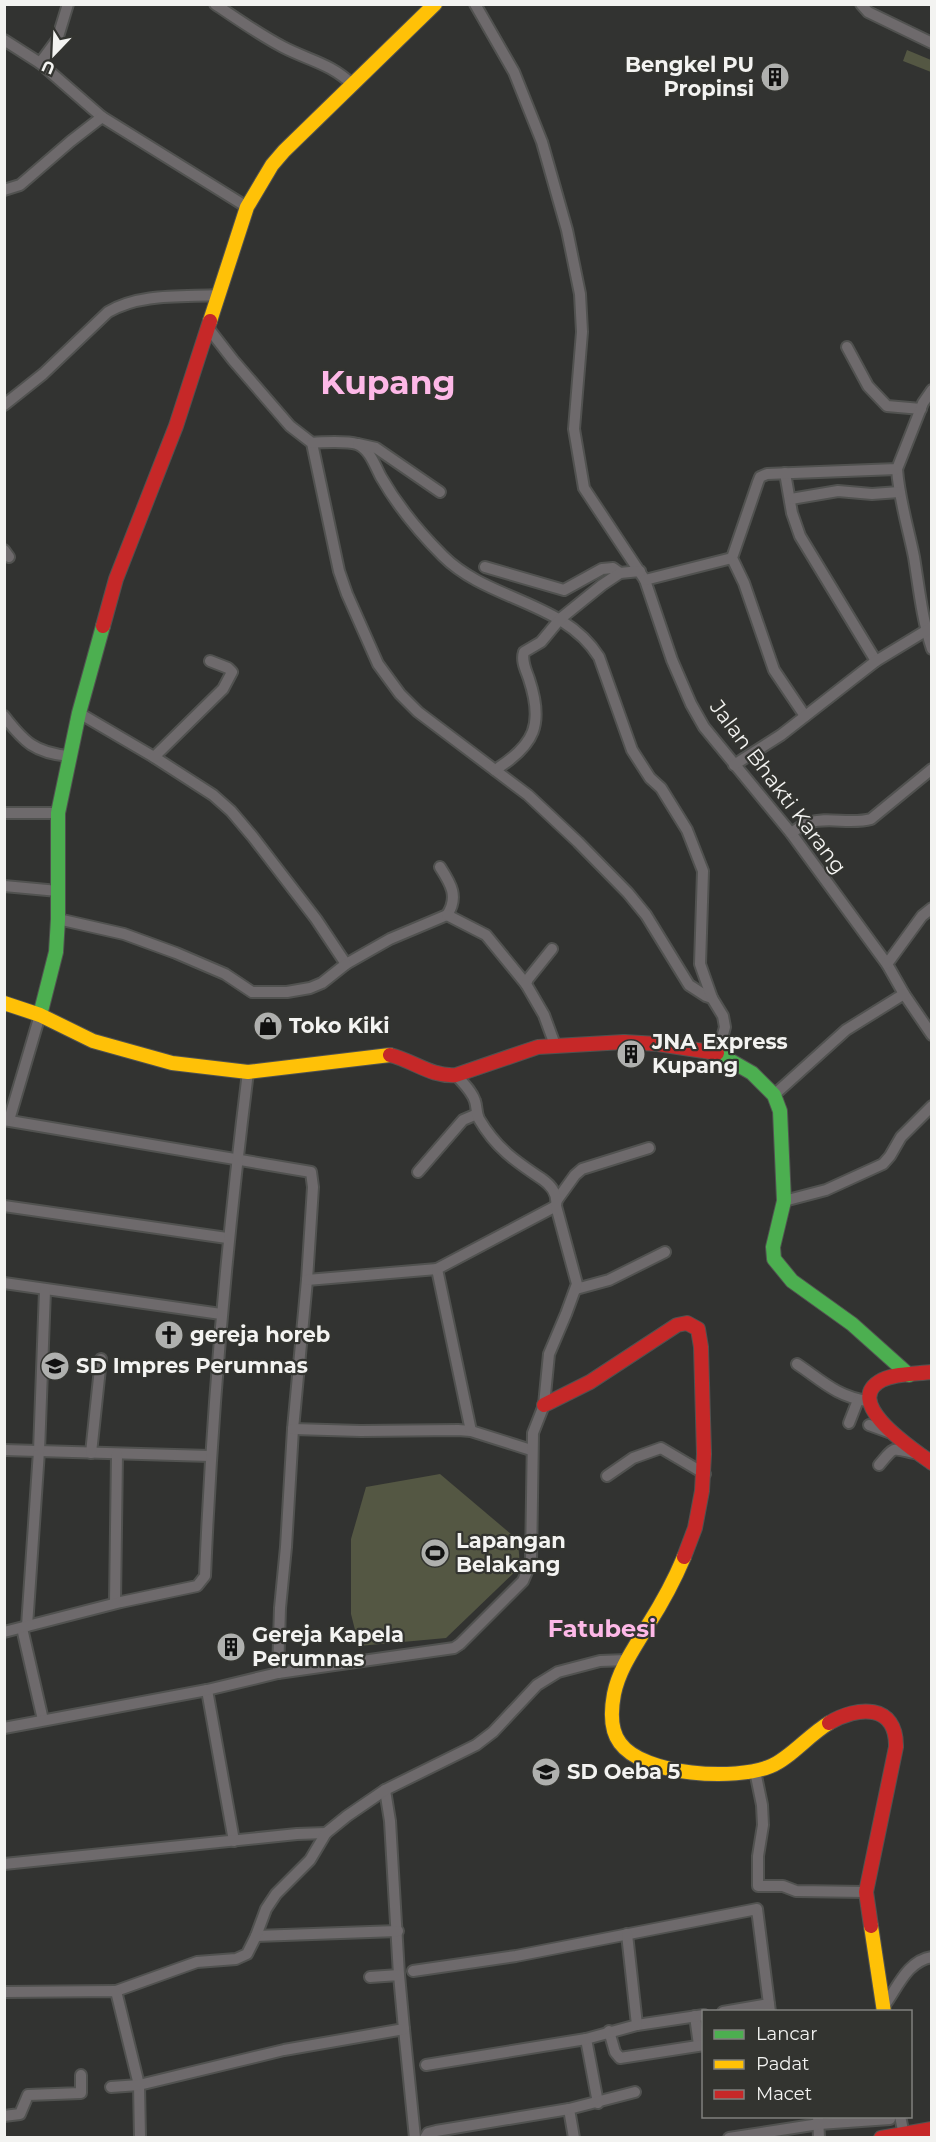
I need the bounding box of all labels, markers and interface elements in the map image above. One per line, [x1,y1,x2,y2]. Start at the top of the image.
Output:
north arrow [24,24,84,84]
place label: Bengkel PU Propinsi [625,52,754,101]
text: U [39,56,58,79]
building icon: Bengkel PU Propinsi [759,61,791,93]
district label: Kupang [320,362,456,402]
street label: Jalan Bhakti Karang [704,694,852,878]
shop icon: Toko Kiki [252,1010,284,1042]
place label: Toko Kiki [289,1013,389,1038]
place label: JNA Express Kupang [651,1029,788,1078]
building icon: JNA Express Kupang [615,1038,647,1070]
church icon: gereja horeb [153,1319,185,1351]
place label: gereja horeb [190,1322,330,1347]
school or university icon: SD Impres Perumnas [39,1350,71,1382]
place label: SD Impres Perumnas [76,1353,308,1378]
place label: Lapangan Belakang [456,1528,566,1577]
sports icon: Lapangan Belakang [419,1537,451,1569]
district label: Fatubesi [548,1614,656,1643]
place label: Gereja Kapela Perumnas [252,1622,404,1671]
building icon: Gereja Kapela Perumnas [215,1631,247,1663]
school or university icon: SD Oeba 5 [530,1756,562,1788]
place label: SD Oeba 5 [567,1759,680,1784]
legend [702,2010,912,2118]
text: Lancar [756,2023,817,2045]
text: Padat [756,2053,809,2075]
text: Macet [756,2083,812,2105]

